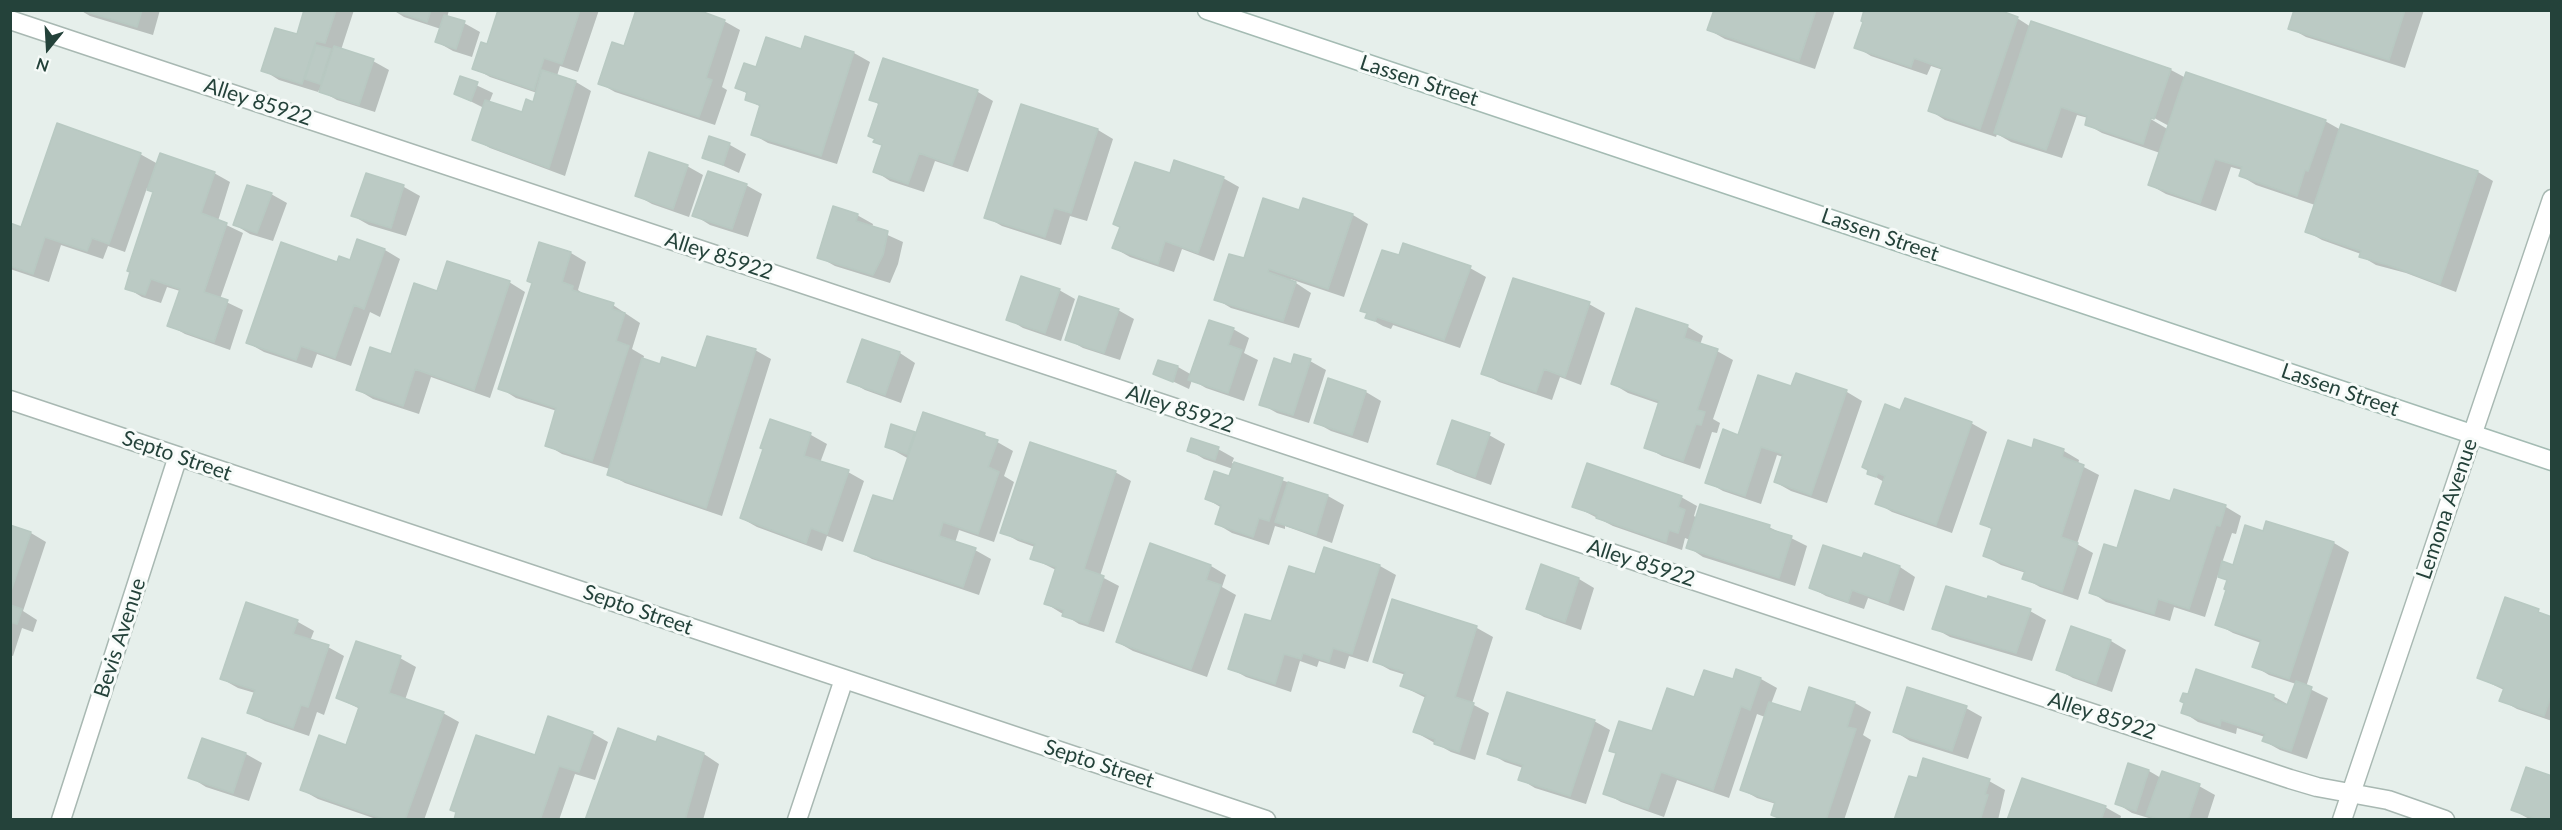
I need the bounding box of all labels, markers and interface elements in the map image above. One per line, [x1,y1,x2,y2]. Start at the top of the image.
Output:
north arrow [18,18,78,78]
street label: Lassen Street [1357,50,1481,112]
text: N [33,55,51,77]
street label: Alley 85922 [201,73,315,131]
street label: Lassen Street [1818,203,1942,267]
street label: Alley 85922 [662,227,776,285]
street label: Lassen Street [2278,358,2402,422]
street label: Alley 85922 [1123,380,1237,438]
street label: Septo Street [119,426,235,486]
street label: Lemona Avenue [2411,435,2483,583]
street label: Alley 85922 [1584,534,1698,592]
street label: Bevis Avenue [89,575,151,701]
street label: Septo Street [580,580,696,640]
street label: Alley 85922 [2045,687,2159,745]
street label: Septo Street [1041,734,1157,794]

